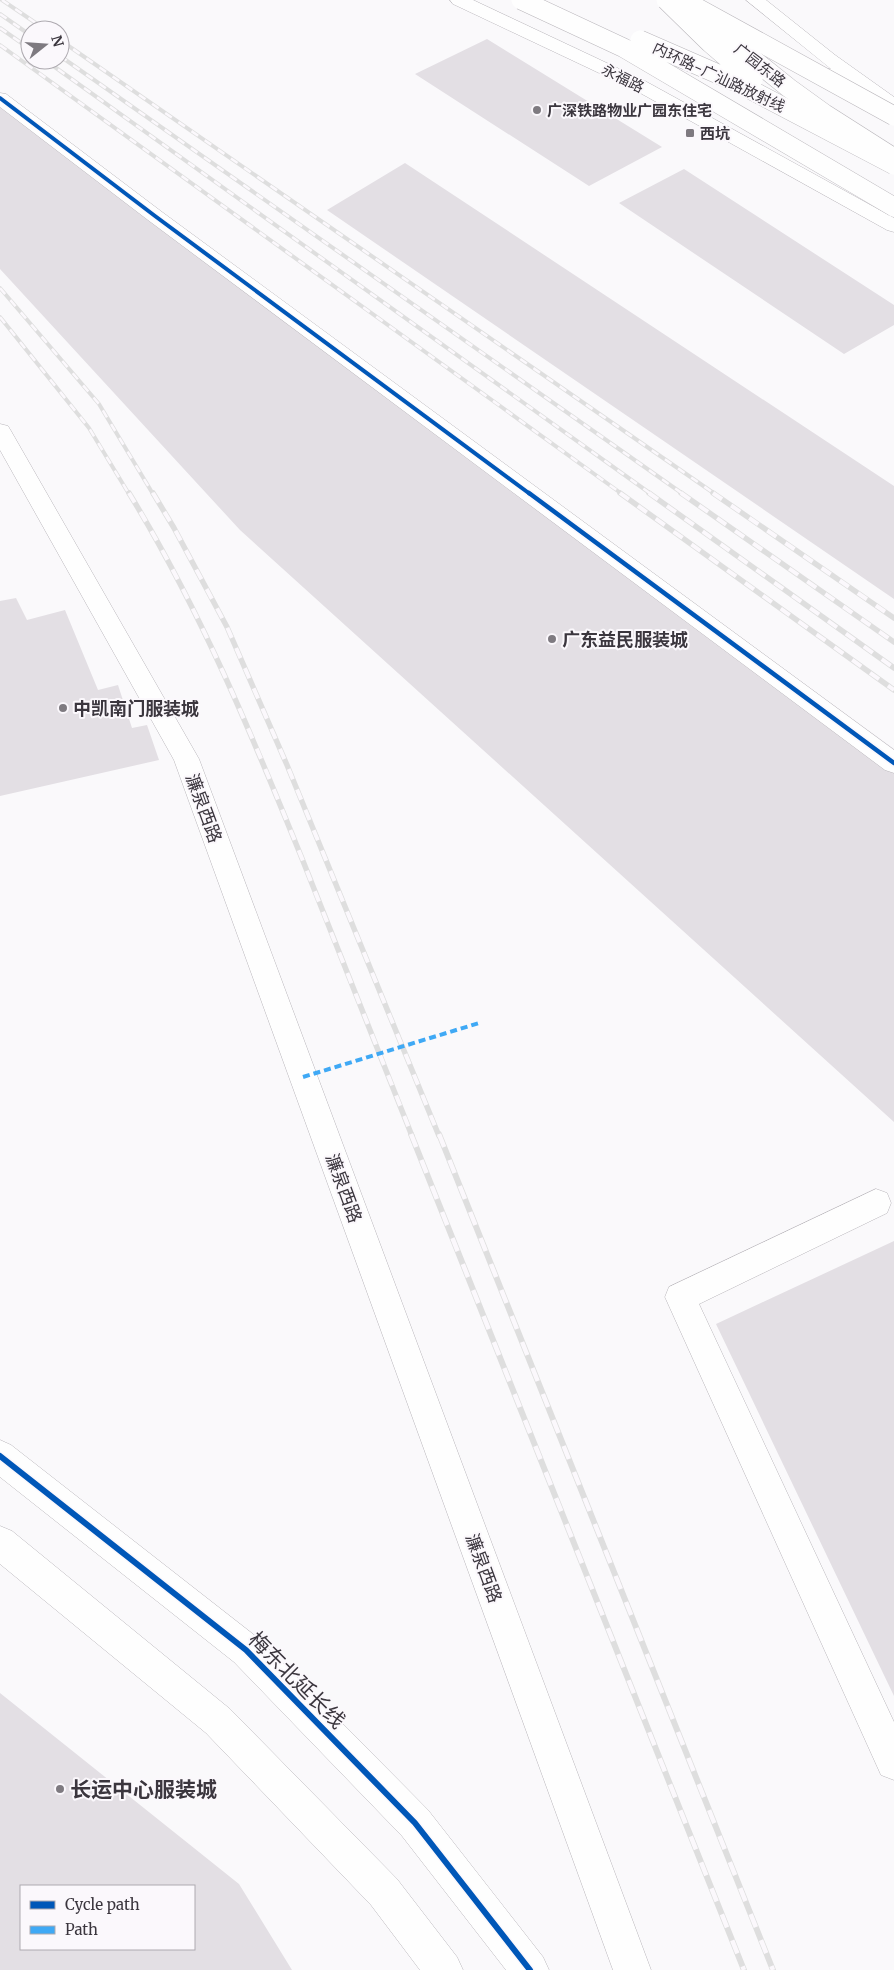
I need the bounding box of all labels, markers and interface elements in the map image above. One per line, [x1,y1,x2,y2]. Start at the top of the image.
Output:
north arrow [20,20,70,70]
text: N [47,33,68,49]
street label: 内环路-广汕路放射线 [650,38,788,116]
street label: 广园东路 [731,39,789,91]
street label: 永福路 [599,59,647,97]
place label: 广深铁路物业广园东住宅 [547,101,712,120]
marker: 广深铁路物业广园东住宅 [531,104,543,116]
place label: 西坑 [700,124,730,143]
marker: 西坑 [684,127,696,139]
place label: 广东益民服装城 [562,628,688,651]
marker: 广东益民服装城 [546,633,558,645]
place label: 中凯南门服装城 [73,697,199,720]
marker: 中凯南门服装城 [57,702,69,714]
street label: 濂泉西路 [181,770,227,846]
street label: 濂泉西路 [321,1150,367,1226]
street label: 濂泉西路 [461,1530,507,1606]
street label: 梅东北延长线 [243,1626,351,1734]
place label: 长运中心服装城 [70,1776,217,1803]
marker: 长运中心服装城 [54,1783,66,1795]
legend [20,1885,195,1950]
text: Cycle path [65,1895,140,1914]
text: Path [65,1920,98,1939]

